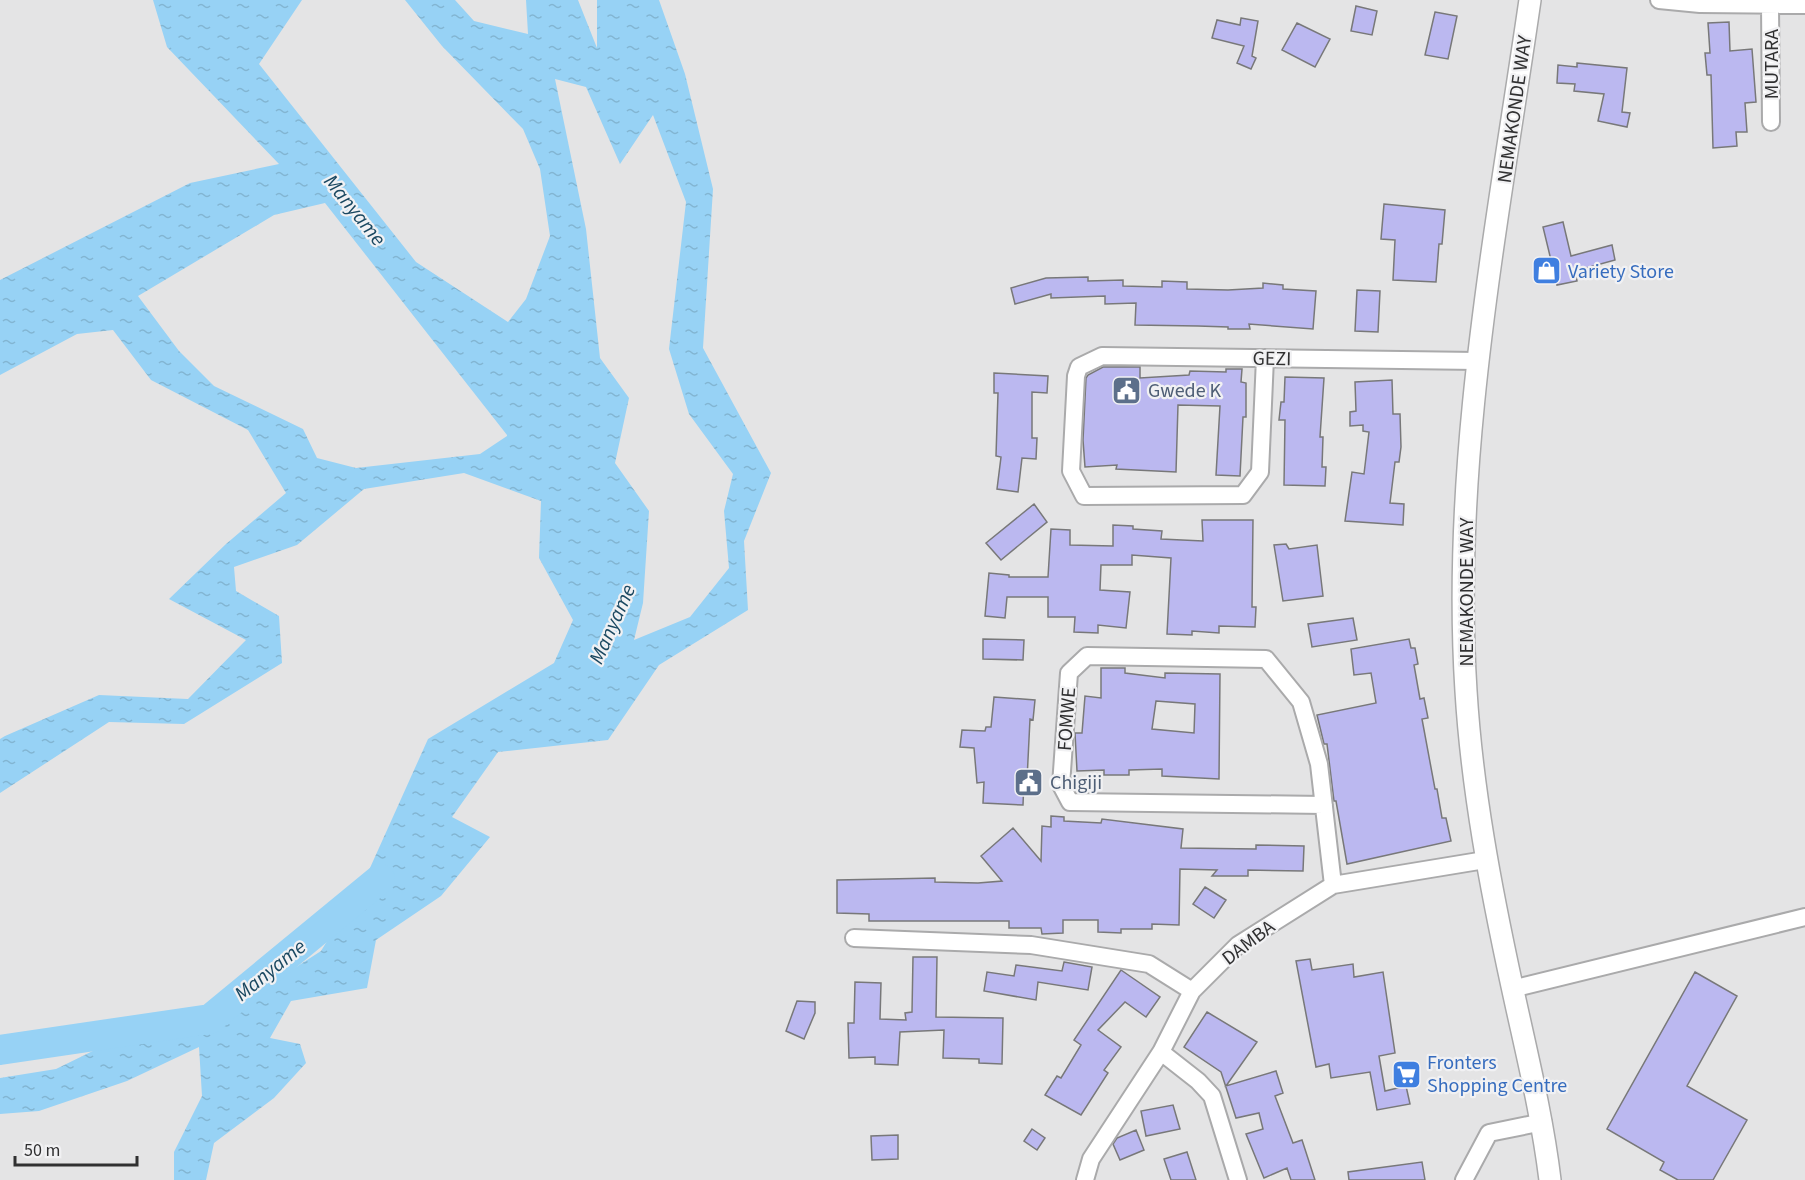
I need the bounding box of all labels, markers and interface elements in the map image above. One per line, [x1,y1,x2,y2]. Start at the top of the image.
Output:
street label: MUTARA [1758,29,1786,99]
street label: NEMAKONDE WAY [1491,33,1539,185]
water label: Manyame [317,168,393,252]
shop icon: Variety Store [1531,255,1563,287]
place label: Variety Store [1568,258,1674,286]
street label: GEZI [1252,345,1292,373]
public building icon: Gwede K [1111,374,1143,406]
place label: Gwede K [1148,377,1222,405]
street label: NEMAKONDE WAY [1453,517,1481,666]
water label: Manyame [581,579,643,669]
street label: FOMWE [1051,686,1083,752]
public building icon: Chigiji [1013,766,1045,798]
place label: Chigiji [1050,769,1102,797]
street label: DAMBA [1216,913,1281,972]
water label: Manyame [228,932,312,1008]
place label: Fronters Shopping Centre [1427,1049,1567,1100]
supermarket icon: Fronters Shopping Centre [1390,1058,1422,1090]
scale bar [15,1129,136,1167]
text: 50 m [24,1138,60,1163]

